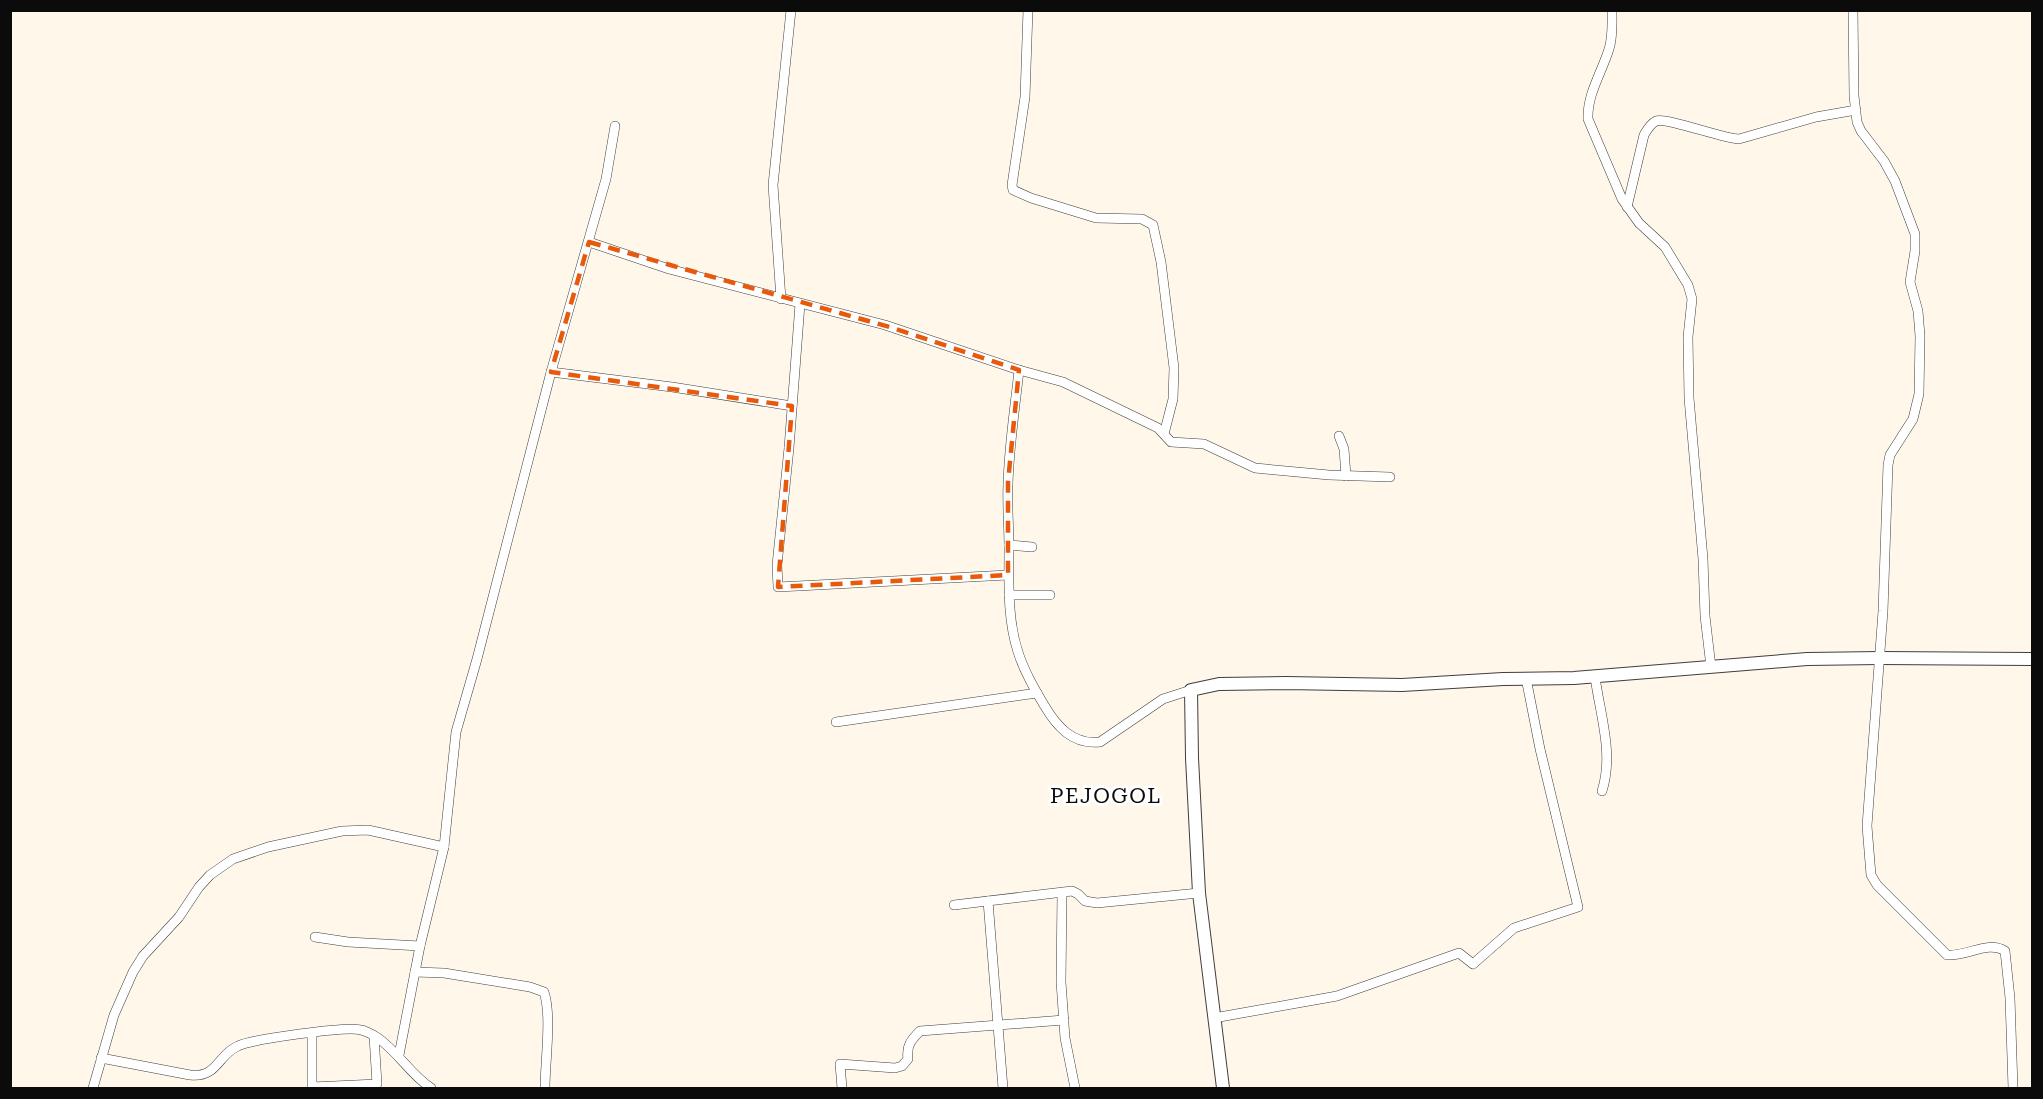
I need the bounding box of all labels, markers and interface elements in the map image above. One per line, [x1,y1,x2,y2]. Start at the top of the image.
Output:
district label: PEJOGOL [1050,784,1162,808]

